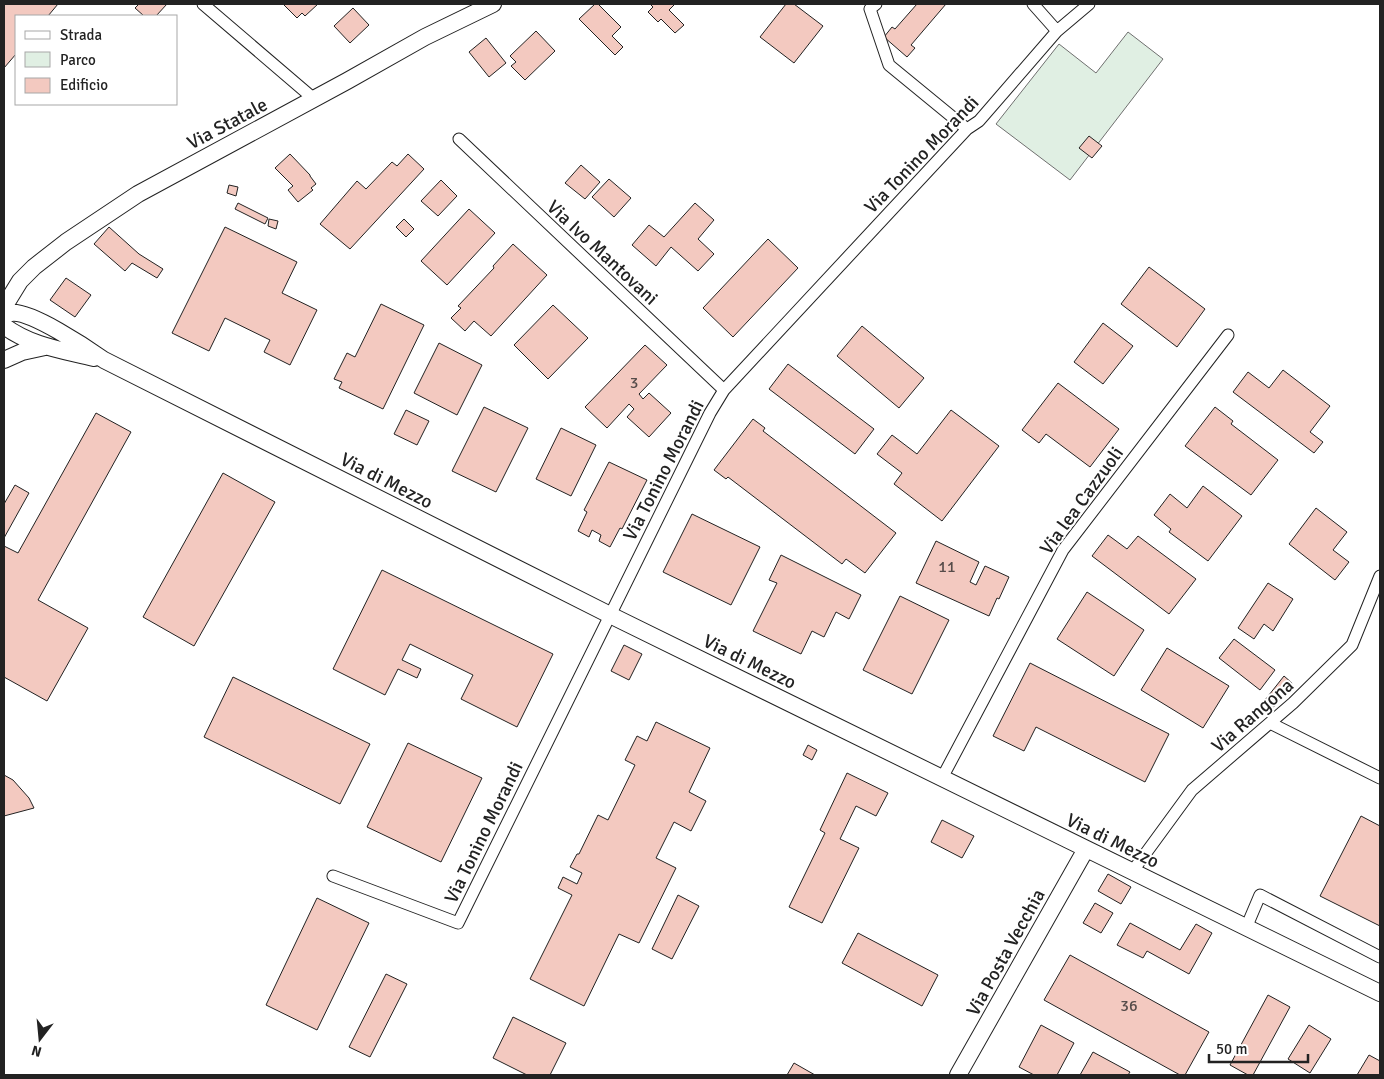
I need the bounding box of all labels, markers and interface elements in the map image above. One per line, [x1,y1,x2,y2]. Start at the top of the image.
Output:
legend [15,15,178,105]
text: Strada [60,26,102,44]
text: Parco [60,51,96,69]
text: Edificio [60,76,108,94]
street label: Via Tonino Morandi [859,91,984,219]
street label: Via Statale [183,93,272,155]
street label: Via Ivo Mantovani [542,195,663,310]
house number: 3 [630,373,638,393]
street label: Via Tonino Morandi [618,396,710,545]
street label: Via lea Cazzuoli [1035,442,1129,559]
street label: Via di Mezzo [336,447,437,514]
house number: 11 [938,557,956,577]
street label: Via di Mezzo [699,629,800,695]
street label: Via Rangona [1207,674,1299,758]
street label: Via Tonino Morandi [439,758,529,907]
street label: Via di Mezzo [1062,808,1163,874]
street label: Via Posta Vecchia [961,885,1051,1020]
house number: 36 [1120,996,1138,1016]
north arrow [15,1014,65,1064]
scale bar [1209,1032,1308,1064]
text: 50 m [1216,1040,1247,1058]
text: N [30,1042,44,1061]

